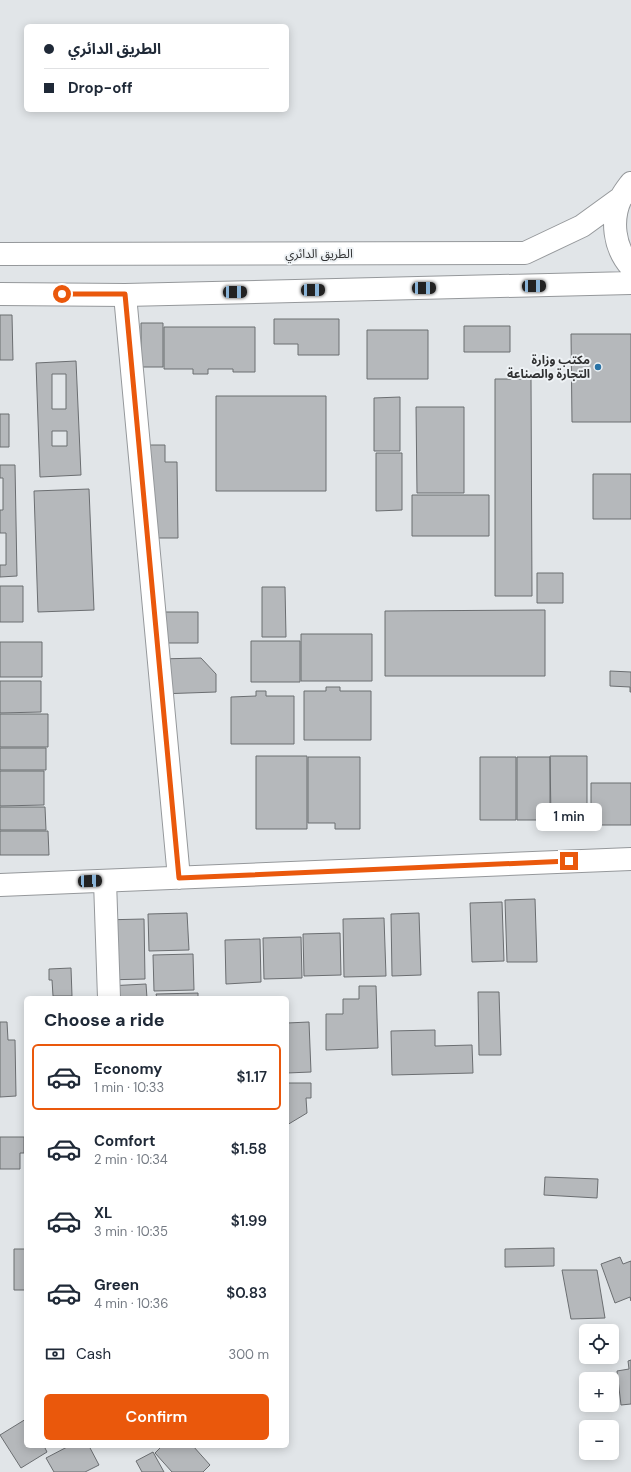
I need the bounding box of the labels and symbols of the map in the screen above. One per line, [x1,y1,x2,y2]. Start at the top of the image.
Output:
street label: الطريق الدائري [285,246,353,264]
car [522,280,546,292]
car [412,282,436,294]
car [301,284,325,296]
route start [53,285,71,303]
car [223,286,247,298]
place label: مكتب وزارة التجارة والصناعة [507,352,590,382]
marker: مكتب وزارة التجارة والصناعة [593,362,603,372]
callout: 1 min [536,803,602,831]
route end [560,852,578,870]
car [78,875,102,887]

